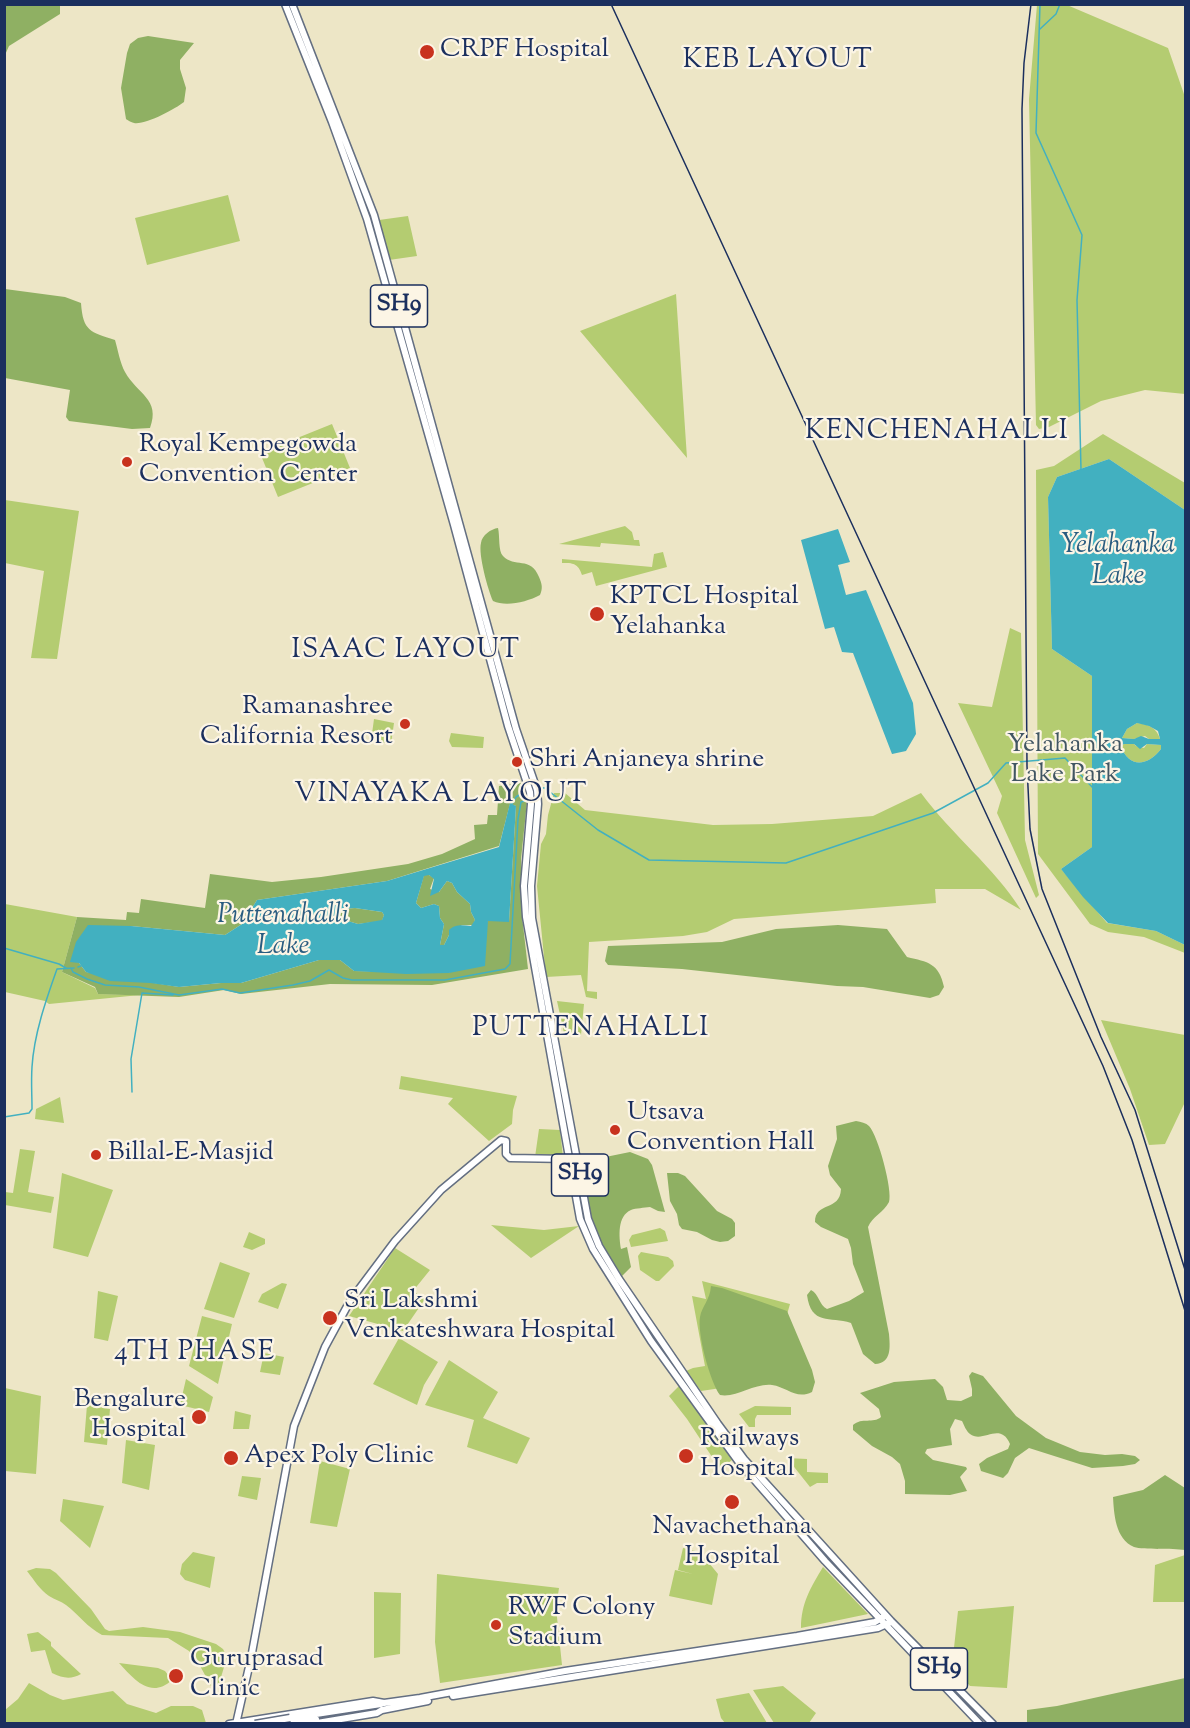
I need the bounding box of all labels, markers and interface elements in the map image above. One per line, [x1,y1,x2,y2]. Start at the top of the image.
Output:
place label: CRPF Hospital [440,36,609,68]
marker: CRPF Hospital [418,43,436,61]
district label: KEB LAYOUT [683,46,873,78]
road number: SH9 [370,285,428,327]
district label: KENCHENAHALLI [805,417,1069,449]
place label: Royal Kempegowda Convention Center [139,431,358,492]
marker: Royal Kempegowda Convention Center [120,455,134,469]
water label: Yelahanka Lake [1061,531,1175,594]
place label: KPTCL Hospital Yelahanka [610,583,799,644]
marker: KPTCL Hospital Yelahanka [588,605,606,623]
district label: ISAAC LAYOUT [292,636,520,668]
place label: Ramanashree California Resort [200,693,393,754]
marker: Ramanashree California Resort [398,717,412,731]
park label: Yelahanka Lake Park [1007,731,1123,792]
place label: Shri Anjaneya shrine [529,746,764,778]
marker: Shri Anjaneya shrine [510,755,524,769]
district label: VINAYAKA LAYOUT [294,780,588,812]
water label: Puttenahalli Lake [217,901,349,964]
district label: PUTTENAHALLI [472,1014,710,1046]
place label: Utsava Convention Hall [627,1099,814,1160]
marker: Utsava Convention Hall [608,1123,622,1137]
place label: Billal-E-Masjid [108,1139,274,1171]
marker: Billal-E-Masjid [89,1148,103,1162]
road number: SH9 [552,1154,608,1196]
place label: Sri Lakshmi Venkateshwara Hospital [344,1287,615,1348]
marker: Sri Lakshmi Venkateshwara Hospital [321,1309,339,1327]
district label: 4TH PHASE [114,1338,276,1370]
place label: Bengalure Hospital [74,1386,186,1448]
marker: Bengalure Hospital [190,1408,208,1426]
place label: Railways Hospital [700,1425,799,1486]
place label: Apex Poly Clinic [244,1442,434,1474]
marker: Railways Hospital [677,1447,695,1465]
marker: Apex Poly Clinic [222,1449,240,1467]
marker: Navachethana Hospital [723,1493,741,1511]
place label: Navachethana Hospital [652,1513,812,1574]
place label: RWF Colony Stadium [508,1594,655,1655]
marker: RWF Colony Stadium [489,1618,503,1632]
place label: Guruprasad Clinic [190,1645,324,1706]
road number: SH9 [910,1648,968,1690]
marker: Guruprasad Clinic [167,1667,185,1685]

